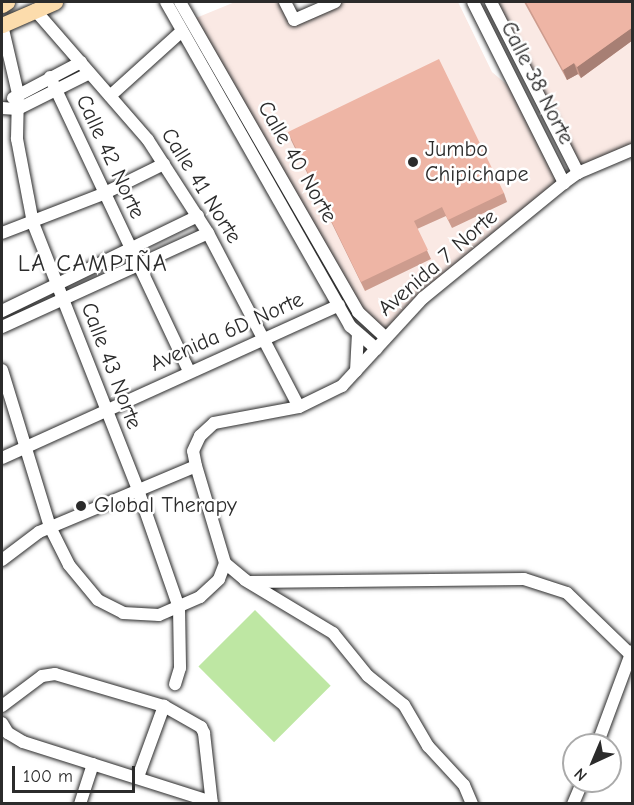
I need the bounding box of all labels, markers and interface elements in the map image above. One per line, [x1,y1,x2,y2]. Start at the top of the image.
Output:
street label: Calle 38 Norte [495,17,579,149]
street label: Calle 42 Norte [70,91,150,223]
street label: Calle 40 Norte [252,97,342,227]
street label: Calle 41 Norte [155,123,247,249]
place label: Jumbo Chipichape [425,136,528,188]
marker: Jumbo Chipichape [406,155,420,169]
street label: Avenida 7 Norte [373,204,503,322]
district label: LA CAMPIÑA [18,250,168,278]
street label: Avenida 6D Norte [146,286,308,378]
street label: Calle 43 Norte [75,299,147,433]
place label: Global Therapy [94,493,237,519]
marker: Global Therapy [72,497,90,515]
north arrow [562,733,622,793]
scale bar [15,754,138,792]
text: N [571,764,591,785]
text: 100 m [23,766,73,787]

